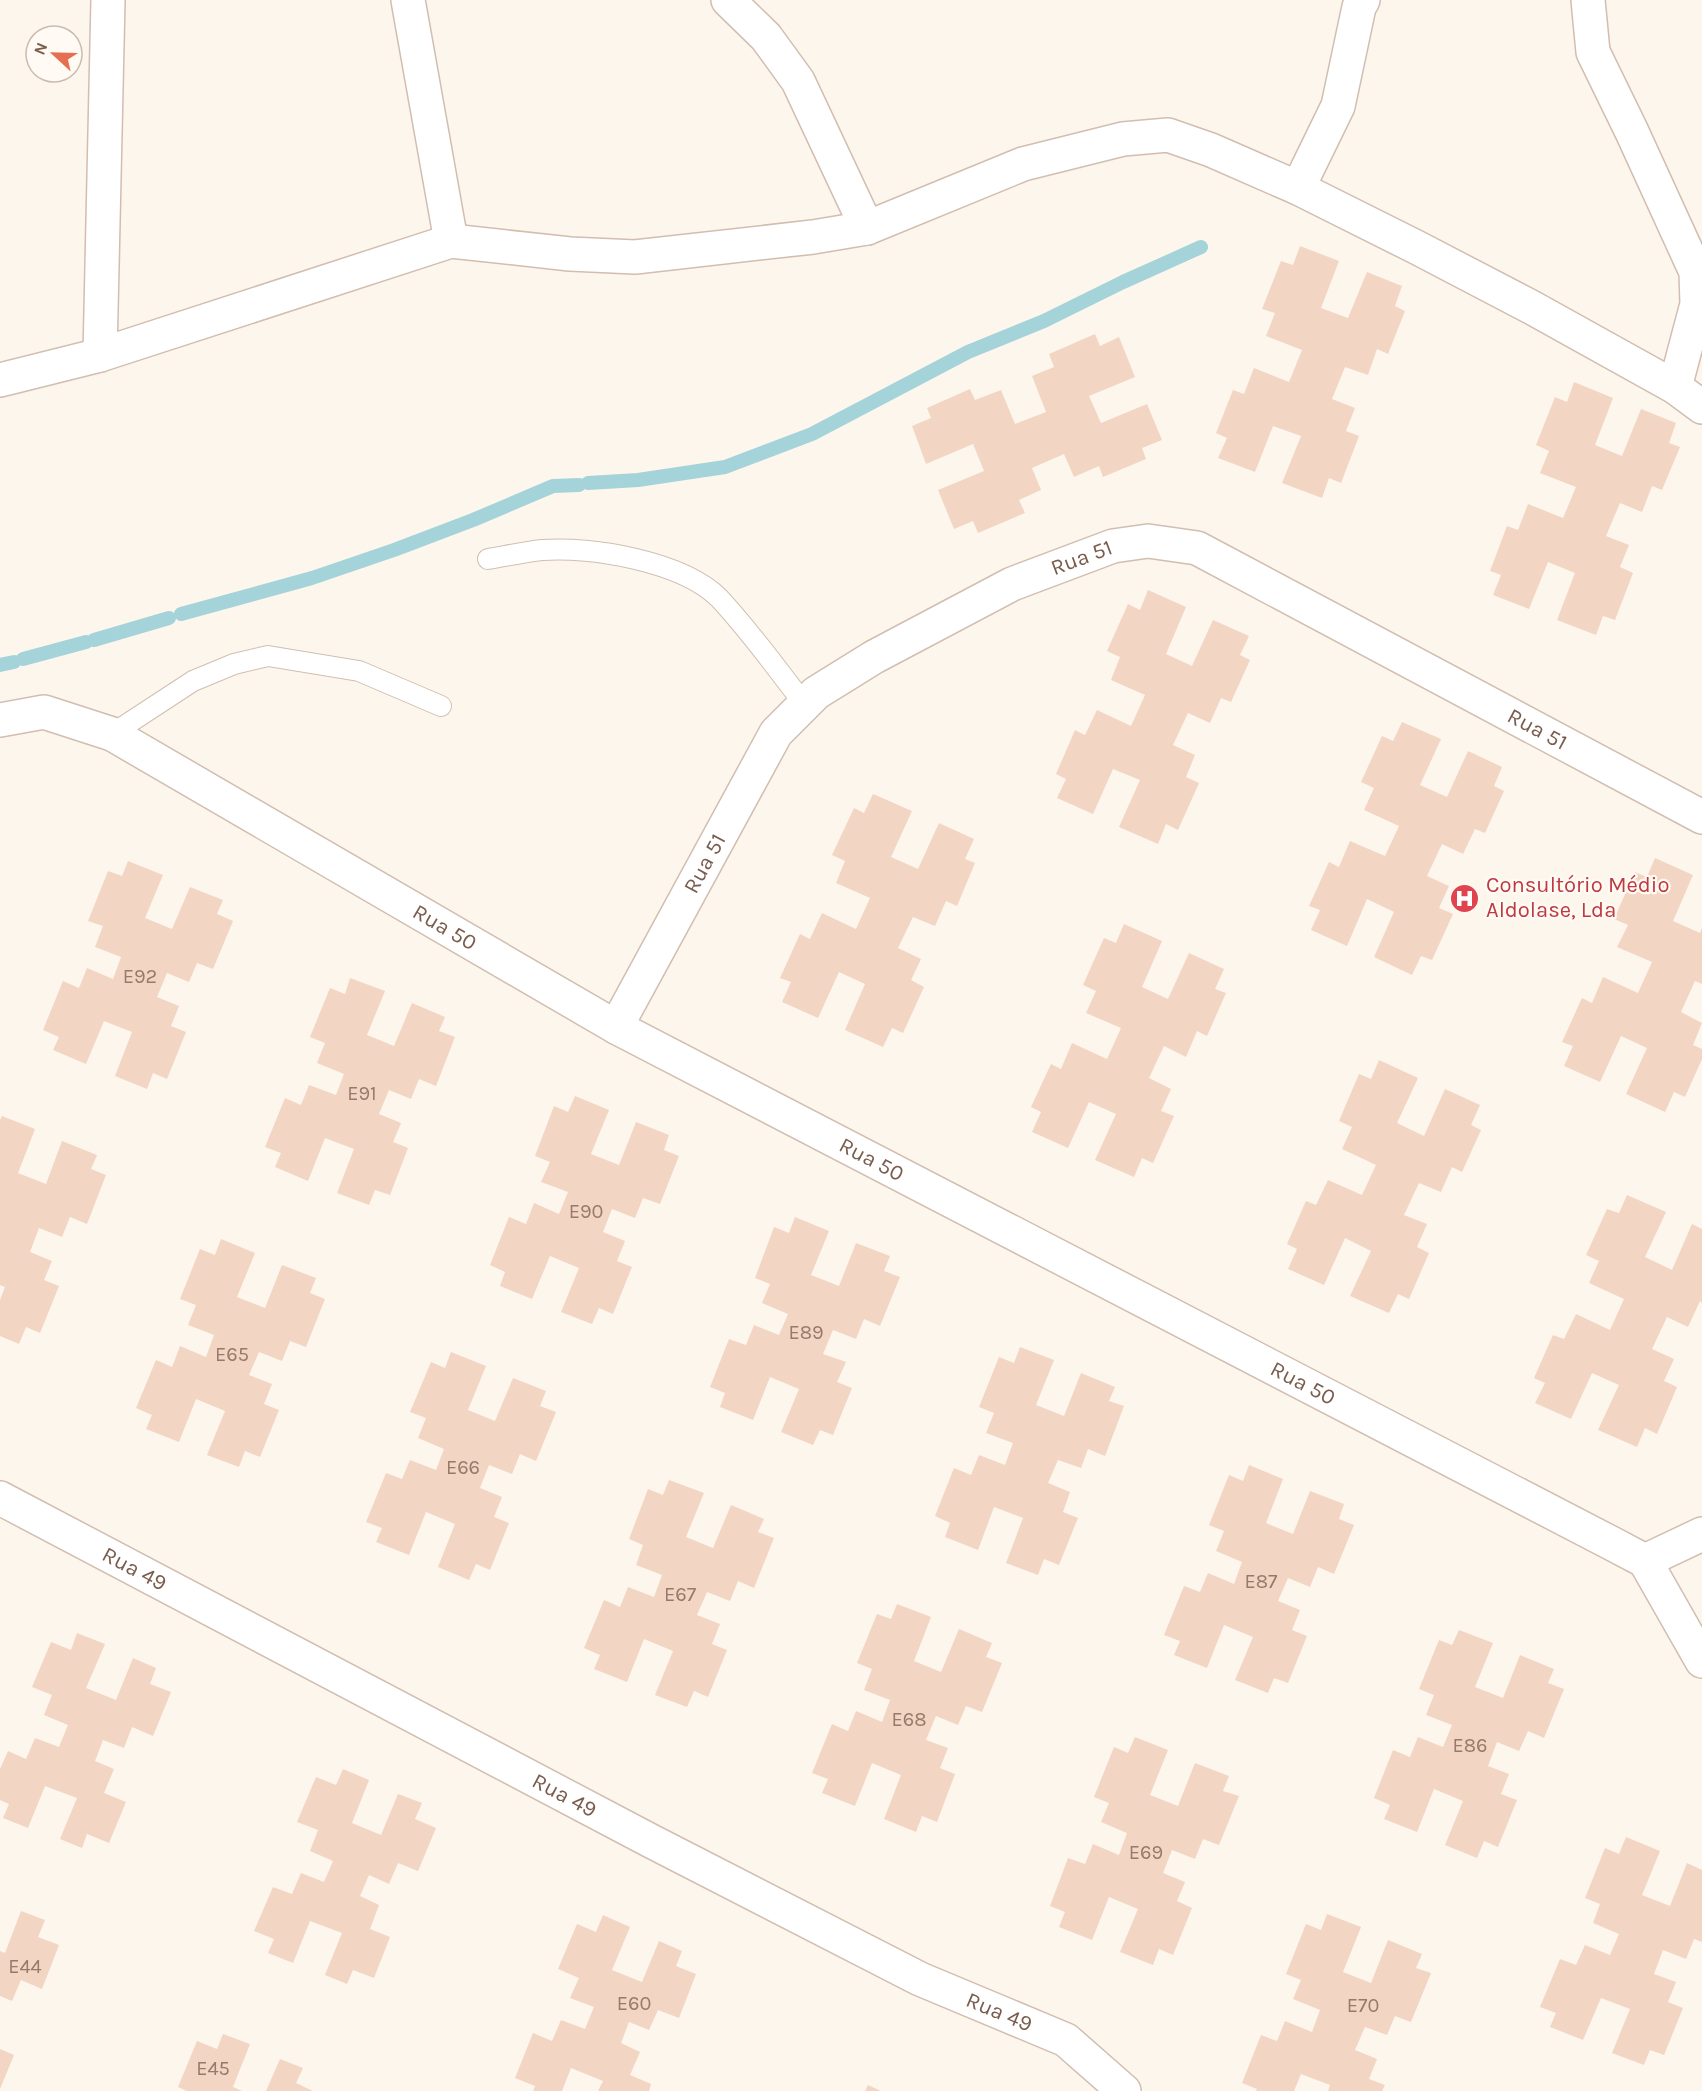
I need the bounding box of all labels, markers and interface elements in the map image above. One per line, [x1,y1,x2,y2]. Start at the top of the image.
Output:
north arrow [24,24,84,84]
text: N [30,40,52,57]
street label: Rua 51 [1047,534,1116,581]
street label: Rua 51 [1503,703,1572,756]
street label: Rua 51 [678,829,732,898]
place label: Consultório Médio Aldolase, Lda [1486,872,1669,923]
hospital icon: Consultório Médio Aldolase, Lda [1449,882,1481,914]
street label: Rua 50 [408,899,481,956]
house number: E92 [123,965,157,988]
house number: E91 [347,1082,377,1105]
street label: Rua 50 [835,1132,908,1187]
house number: E90 [569,1200,603,1223]
house number: E89 [788,1321,824,1344]
house number: E65 [215,1343,249,1366]
street label: Rua 50 [1266,1356,1340,1411]
house number: E66 [446,1456,480,1479]
street label: Rua 49 [98,1541,171,1596]
house number: E87 [1245,1570,1278,1593]
house number: E67 [664,1583,697,1606]
house number: E68 [892,1708,926,1731]
house number: E86 [1453,1734,1487,1757]
street label: Rua 49 [528,1768,601,1823]
house number: E69 [1129,1841,1163,1864]
house number: E44 [8,1955,42,1978]
street label: Rua 49 [962,1987,1036,2037]
house number: E60 [617,1992,651,2015]
house number: E70 [1347,1994,1379,2017]
house number: E45 [196,2057,230,2080]

